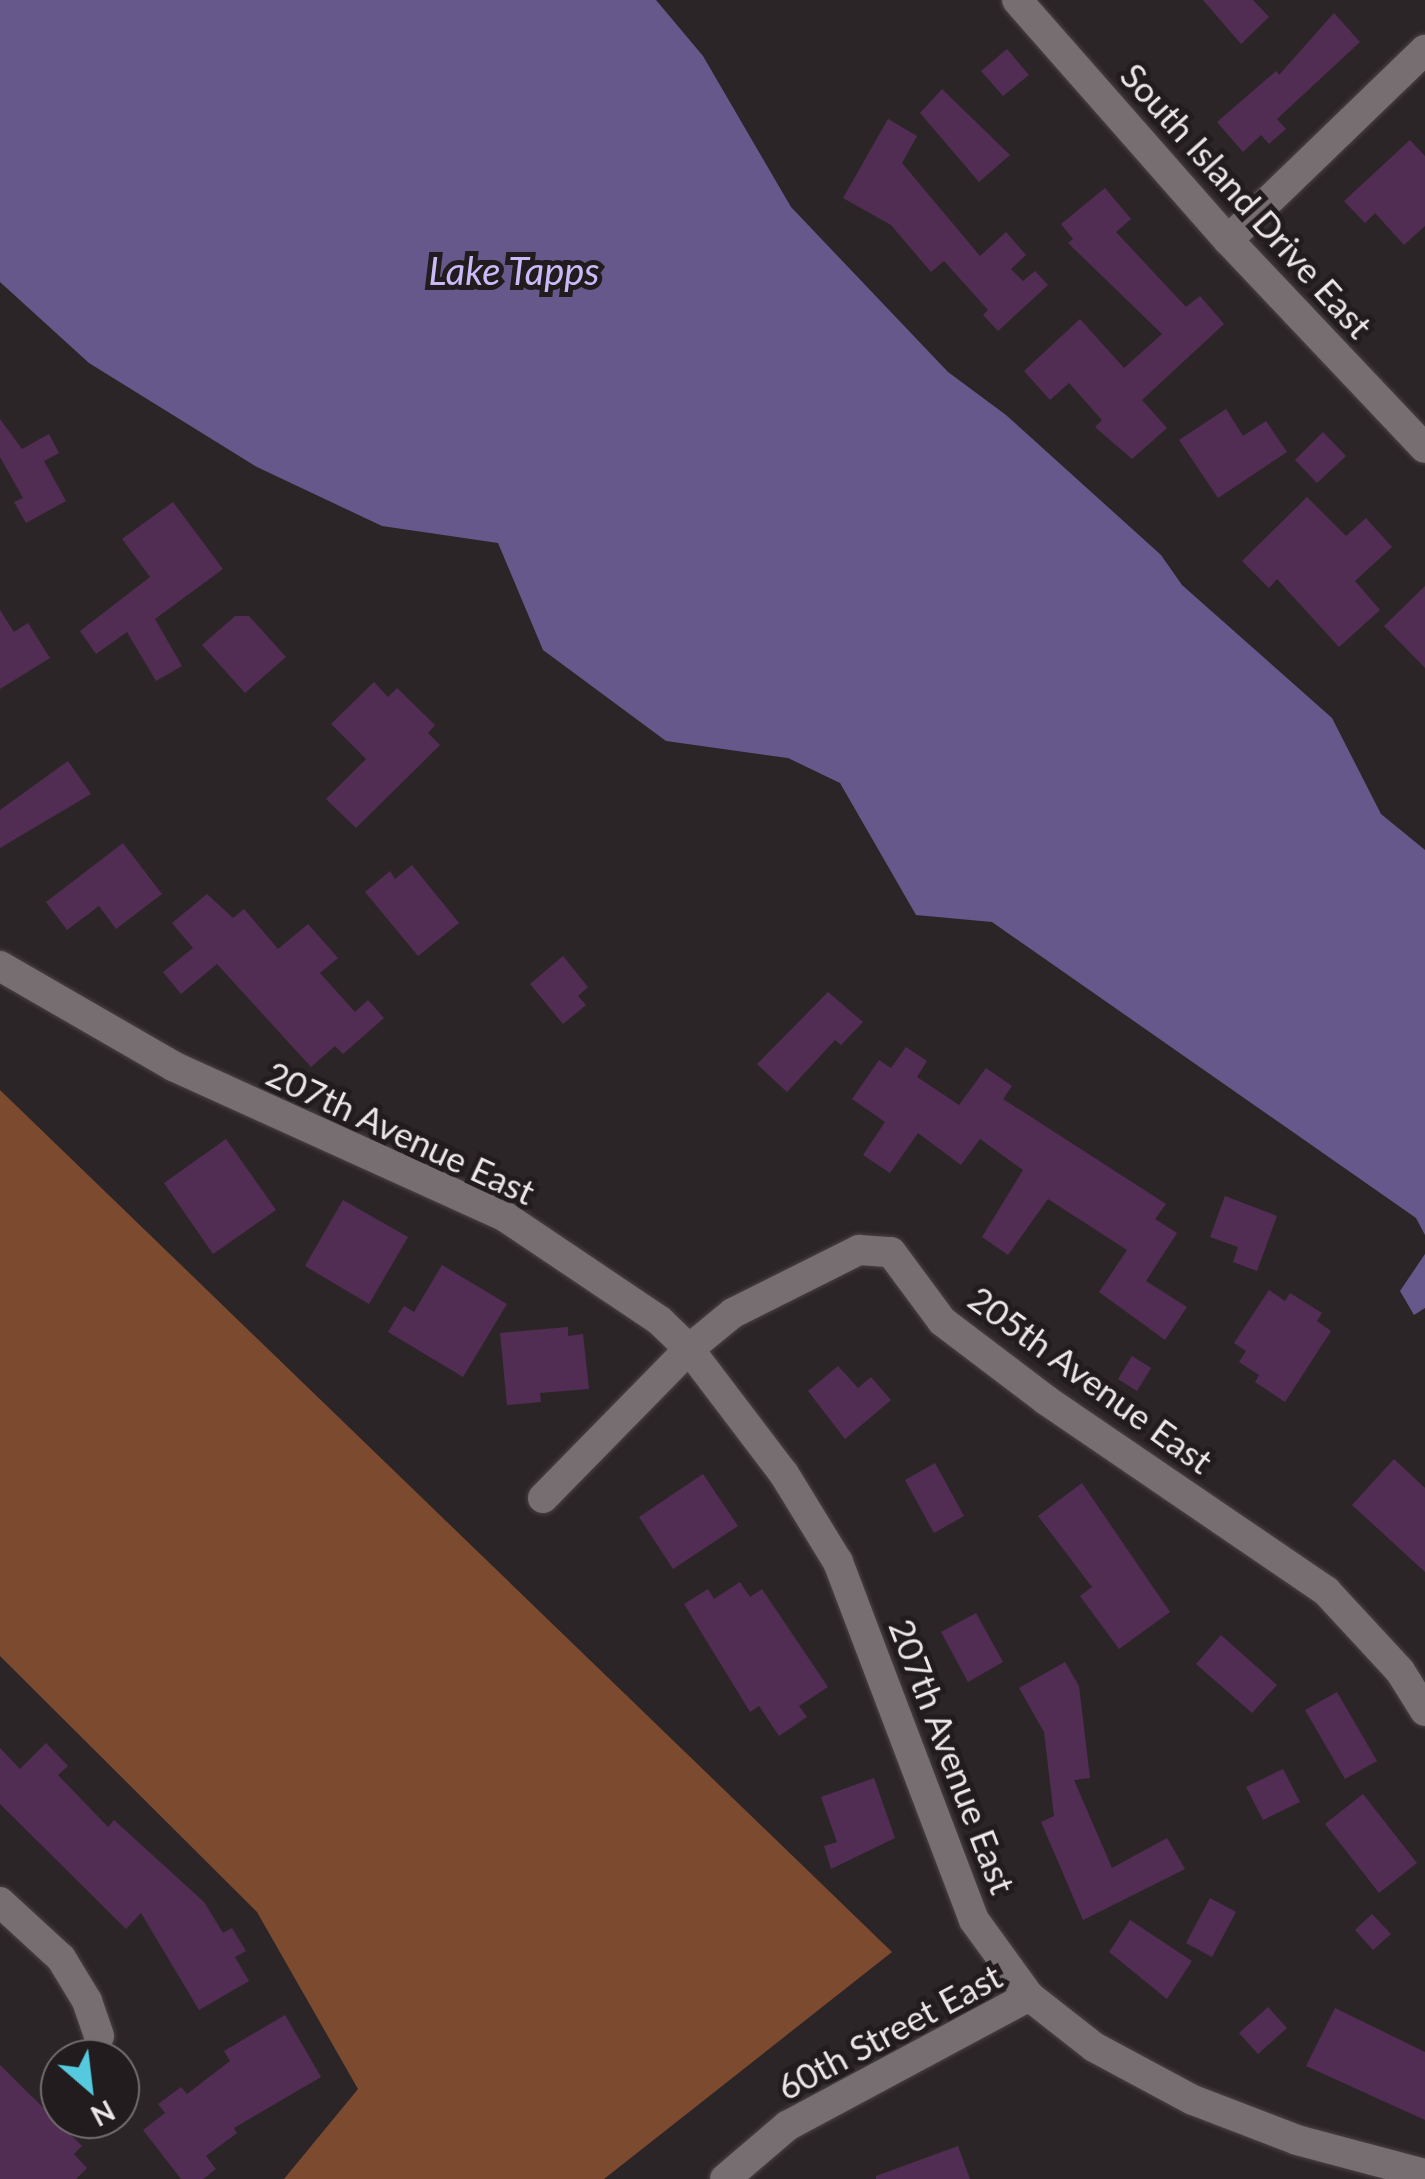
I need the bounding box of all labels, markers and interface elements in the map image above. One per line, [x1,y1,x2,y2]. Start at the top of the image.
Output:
street label: South Island Drive East [1113,54,1381,346]
water label: Lake Tapps [428,248,600,294]
street label: 207th Avenue East [260,1051,542,1213]
street label: 205th Avenue East [961,1276,1221,1482]
street label: 207th Avenue East [881,1612,1025,1900]
street label: 60th Street East [770,1954,1008,2108]
north arrow [40,2039,140,2139]
text: N [86,2094,121,2134]

